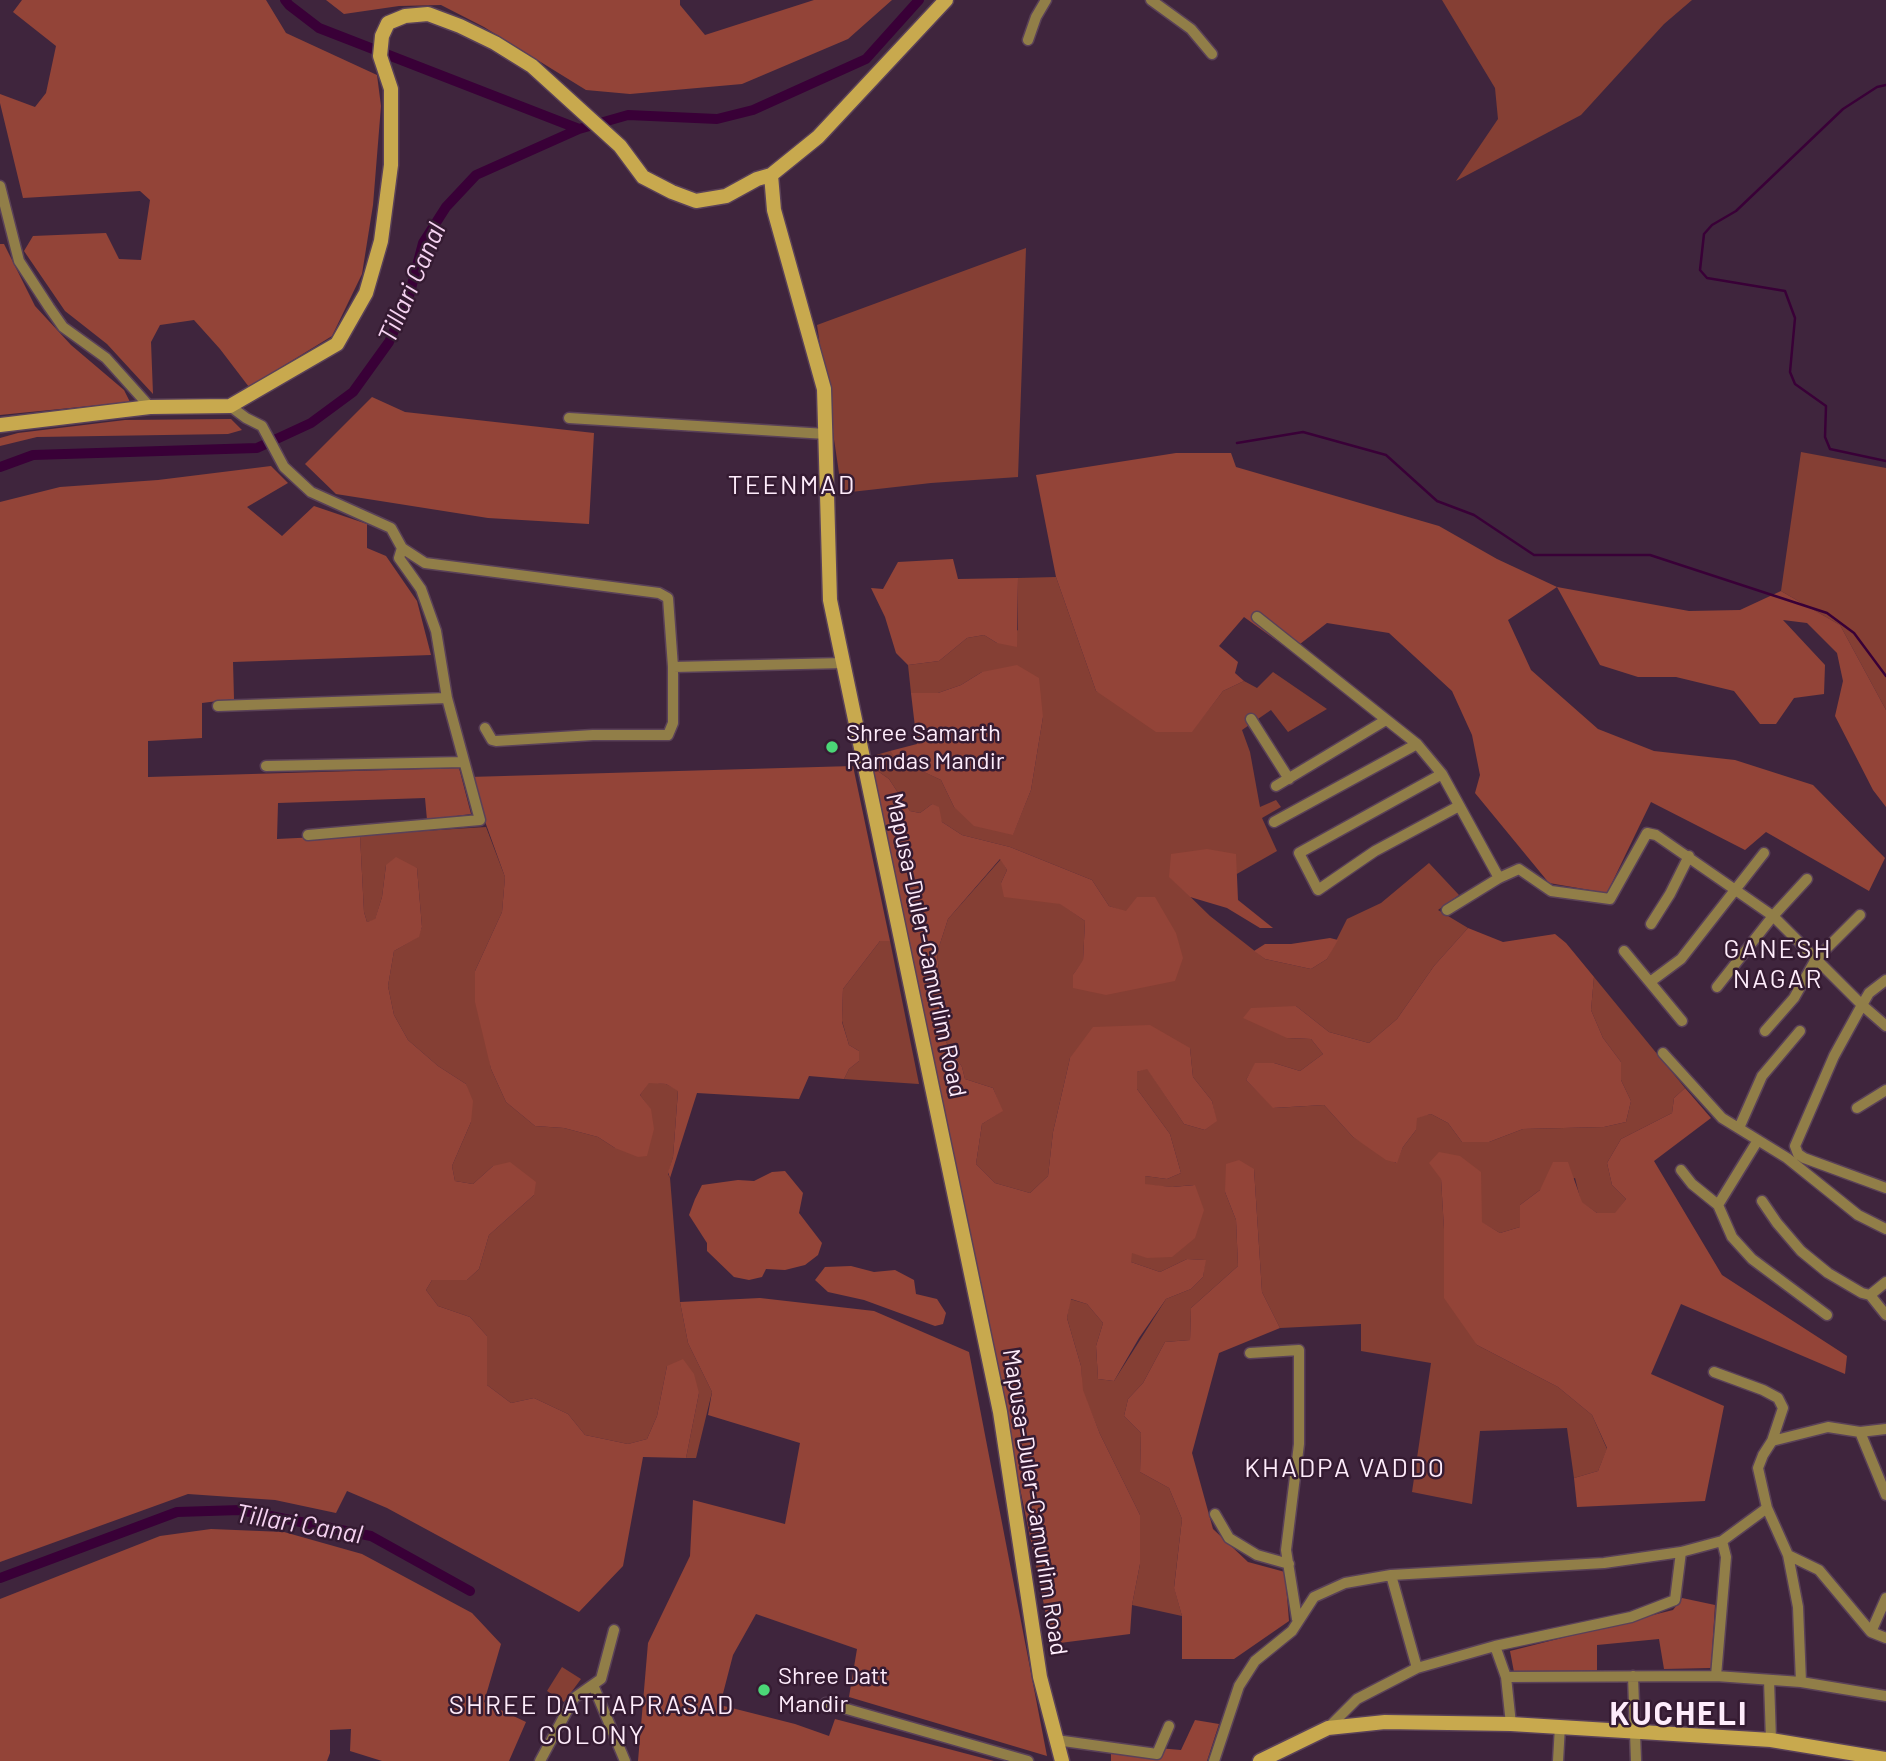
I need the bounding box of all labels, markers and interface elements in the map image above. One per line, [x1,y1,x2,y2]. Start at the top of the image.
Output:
water label: Tillari Canal [372,218,452,348]
district label: TEENMAD [729,469,855,501]
place label: Shree Samarth Ramdas Mandir [846,719,1004,775]
marker: Shree Samarth Ramdas Mandir [824,739,840,755]
street label: Mapusa-Duler-Camurlim Road [880,790,972,1100]
district label: GANESH NAGAR [1724,933,1832,995]
street label: Mapusa-Duler-Camurlim Road [997,1347,1073,1657]
district label: KHADPA VADDO [1246,1452,1444,1484]
water label: Tillari Canal [233,1497,365,1551]
place label: Shree Datt Mandir [778,1662,888,1718]
marker: Shree Datt Mandir [756,1682,772,1698]
district label: SHREE DATTAPRASAD COLONY [451,1689,733,1750]
district label: KUCHELI [1610,1695,1748,1733]

